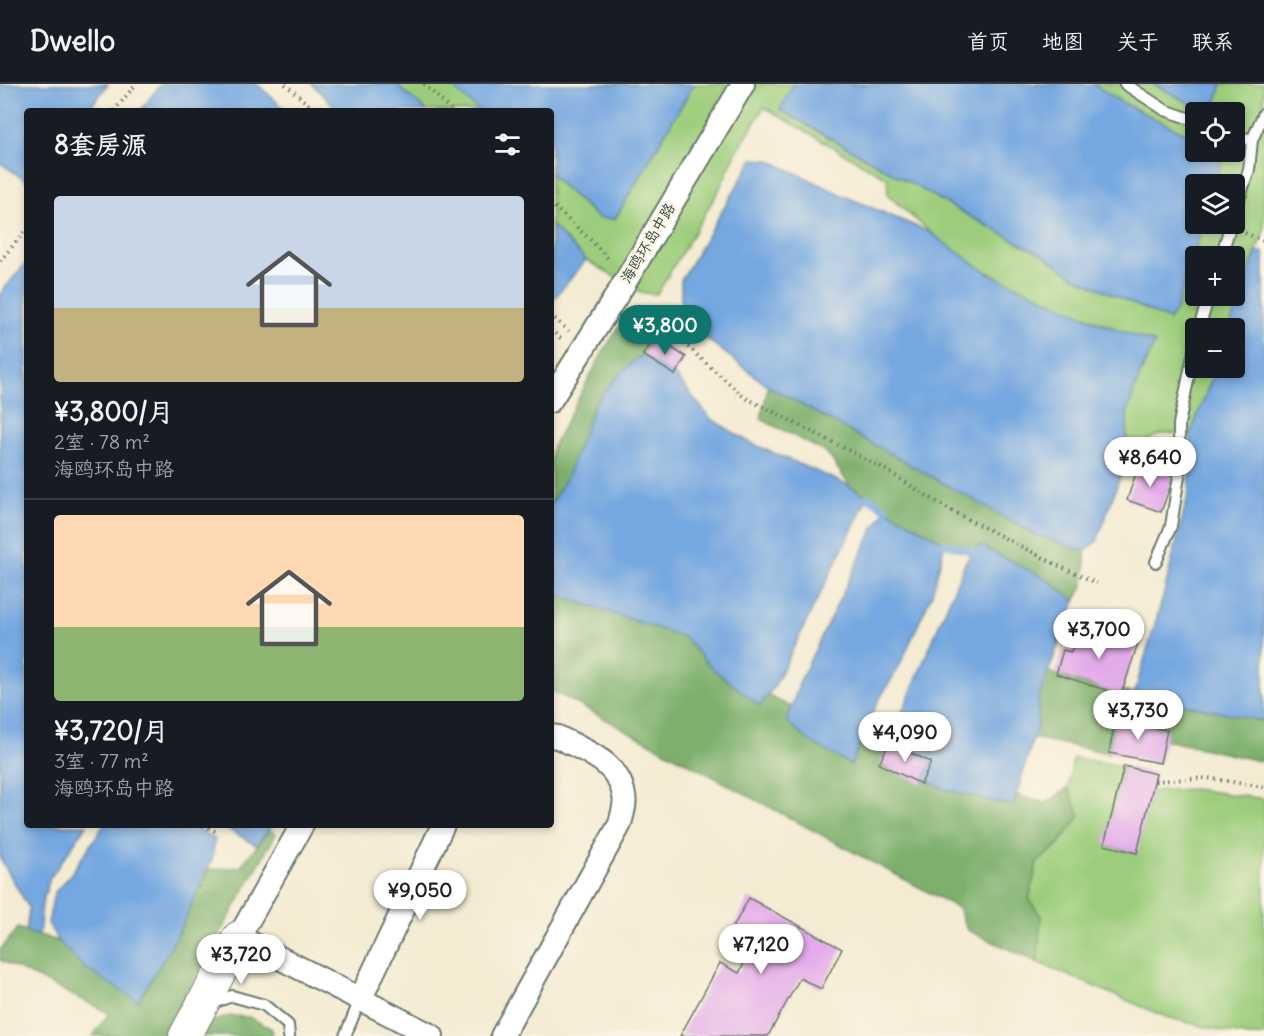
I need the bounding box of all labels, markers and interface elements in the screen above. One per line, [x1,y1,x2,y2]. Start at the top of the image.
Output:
text: Dwello [30,23,115,59]
text: 首页 [967,28,1009,55]
text: 地图 [1042,28,1084,55]
text: 关于 [1117,28,1159,55]
text: 联系 [1192,28,1234,55]
map controls [1185,102,1245,378]
button: locate [1185,102,1245,162]
text: 8套房源 [54,128,147,161]
icon: filters [491,128,524,161]
button: layers [1185,174,1245,234]
street label: 海鸥环岛中路 [616,199,679,286]
icon: home [235,235,343,343]
button: + [1185,246,1245,306]
pin: ¥3,800 [616,305,714,356]
text: ¥3,800 [632,312,698,337]
button: − [1185,318,1245,378]
text: ¥3,800/月 [54,395,174,428]
text: 2室 · 78 m² [54,429,150,454]
pin: ¥8,640 [1101,437,1199,488]
text: ¥8,640 [1118,444,1182,469]
text: 海鸥环岛中路 [54,456,174,481]
icon: home [235,554,343,662]
pin: ¥3,700 [1050,609,1148,660]
text: ¥3,700 [1067,616,1131,641]
pin: ¥3,730 [1089,690,1187,741]
text: ¥3,730 [1107,697,1169,722]
pin: ¥4,090 [856,712,954,763]
text: ¥3,720/月 [54,714,169,747]
text: ¥4,090 [872,719,938,744]
text: 3室 · 77 m² [54,748,149,773]
text: 海鸥环岛中路 [54,775,174,800]
pin: ¥9,050 [371,870,469,921]
text: ¥9,050 [388,877,452,902]
pin: ¥7,120 [712,924,810,975]
text: ¥7,120 [733,931,789,956]
pin: ¥3,720 [192,934,290,985]
text: ¥3,720 [210,941,272,966]

